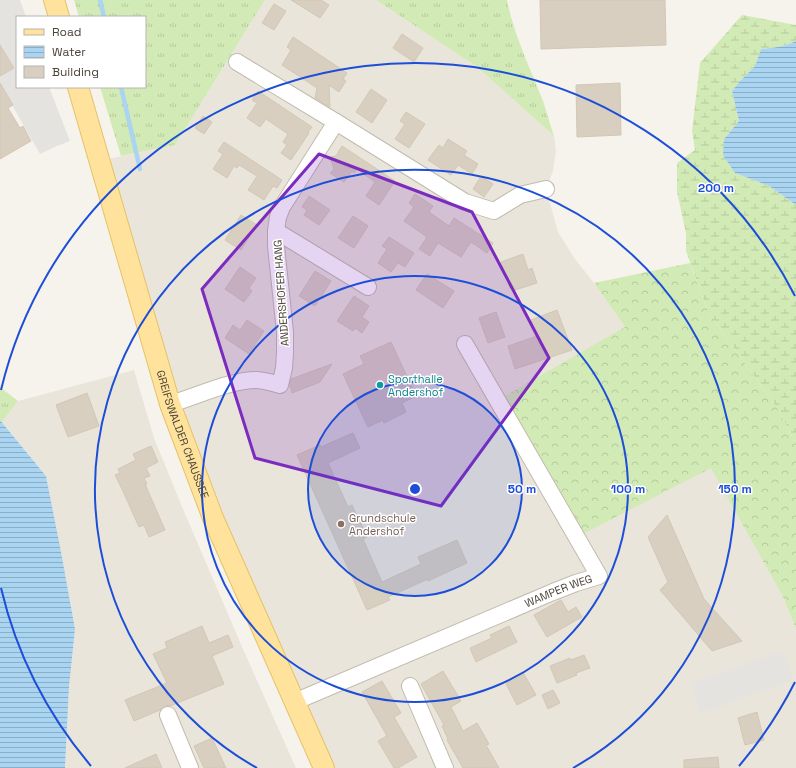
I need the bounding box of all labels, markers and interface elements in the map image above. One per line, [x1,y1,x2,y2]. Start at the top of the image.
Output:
legend [16,16,146,88]
text: Road [52,24,81,40]
text: Water [52,44,86,60]
text: Building [52,64,99,80]
text: 200 m [698,180,734,196]
street label: ANDERSHOFER HANG [270,239,292,347]
street label: GREIFSWALDER CHAUSSEE [154,369,212,501]
place label: Sporthalle Andershof [388,372,443,399]
marker: Sporthalle Andershof [375,380,385,390]
text: 50 m [508,481,536,497]
text: 100 m [611,481,645,497]
text: 150 m [718,481,752,497]
centre of rings [408,482,422,496]
place label: Grundschule Andershof [349,511,416,538]
marker: Grundschule Andershof [336,519,346,529]
street label: WAMPER WEG [523,571,594,610]

